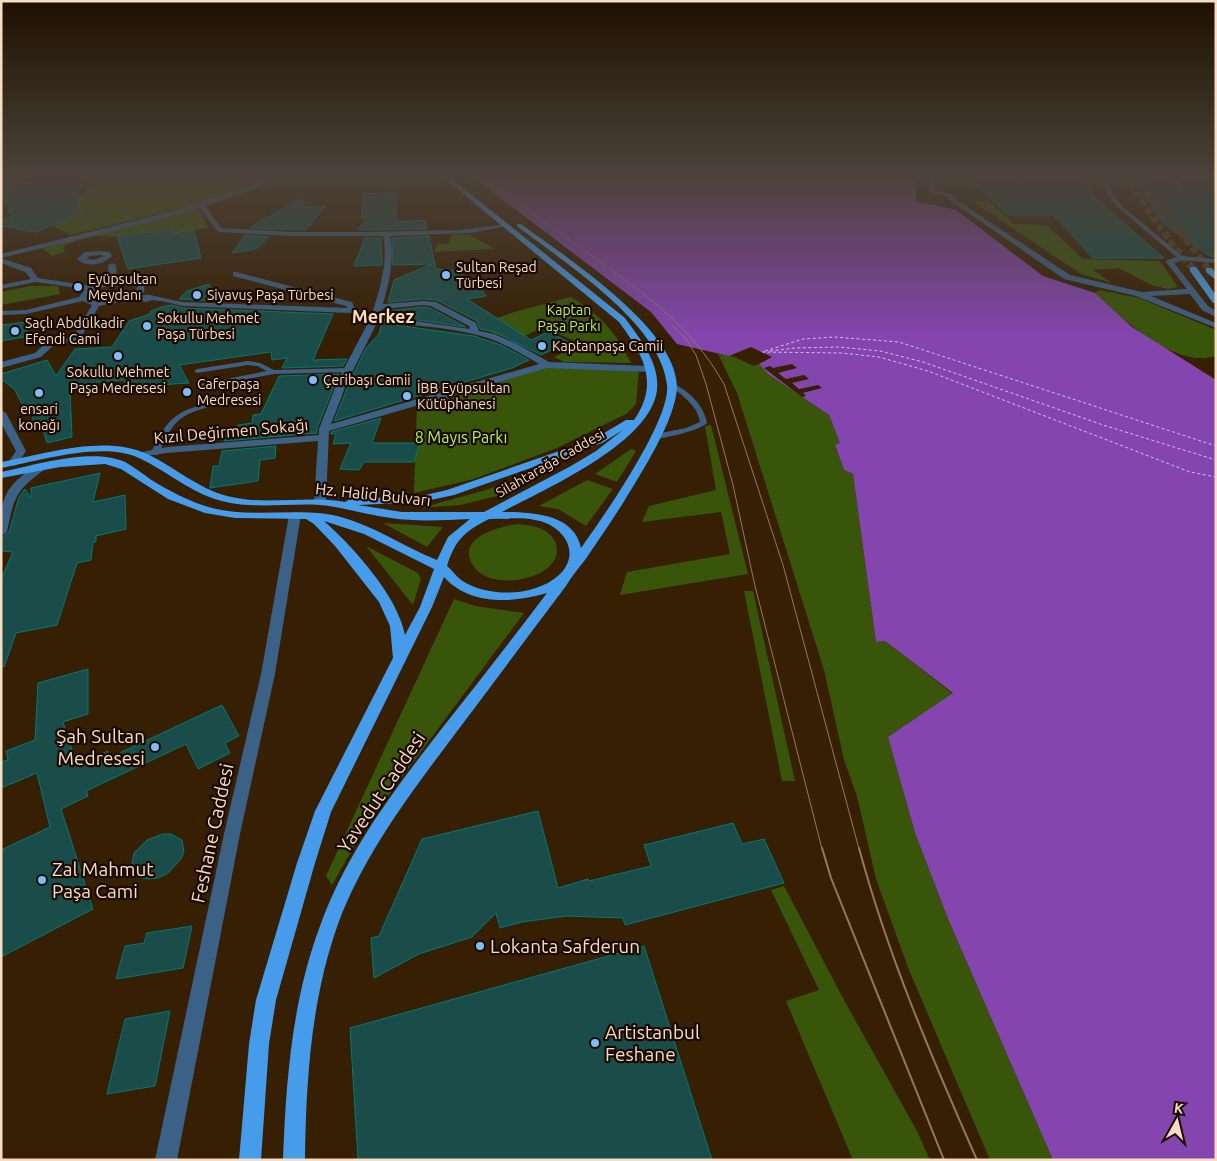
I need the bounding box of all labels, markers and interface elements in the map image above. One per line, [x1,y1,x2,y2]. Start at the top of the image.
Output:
place label: Sultan Reşad Türbesi [456,259,537,291]
marker: Sultan Reşad Türbesi [440,269,452,281]
place label: Eyüpsultan Meydanı [88,271,157,303]
marker: Eyüpsultan Meydanı [72,281,84,293]
place label: Siyavuş Paşa Türbesi [207,287,334,303]
marker: Siyavuş Paşa Türbesi [191,289,203,301]
park label: Kaptan Paşa Parkı [537,302,601,334]
district label: Merkez [352,306,414,326]
place label: Sokullu Mehmet Paşa Türbesi [157,310,260,342]
place label: Saçlı Abdülkadir Efendi Cami [25,315,125,347]
marker: Sokullu Mehmet Paşa Türbesi [141,320,153,332]
marker: Saçlı Abdülkadir Efendi Cami [9,325,21,337]
place label: Kaptanpaşa Camii [552,338,663,354]
marker: Kaptanpaşa Camii [536,340,548,352]
marker: Sokullu Mehmet Paşa Medresesi [112,350,124,362]
place label: Sokullu Mehmet Paşa Medresesi [67,364,170,396]
place label: Çeribaşı Camii [323,372,411,388]
marker: Çeribaşı Camii [307,374,319,386]
place label: Caferpaşa Medresesi [197,376,261,408]
place label: İBB Eyüpsultan Kütüphanesi [417,380,511,412]
marker: Caferpaşa Medresesi [181,386,193,398]
marker: ensari konağı [33,387,45,399]
marker: İBB Eyüpsultan Kütüphanesi [401,390,413,402]
place label: ensari konağı [18,401,60,433]
street label: Kızıl Değirmen Sokağı [153,415,309,447]
street label: Silahtarağa Caddesi [493,425,607,501]
park label: 8 Mayıs Parkı [415,428,507,446]
street label: Hz. Halid Bulvarı [314,479,432,509]
place label: Şah Sultan Medresesi [56,725,145,769]
street label: Yavedut Caddesi [333,728,429,856]
marker: Şah Sultan Medresesi [149,741,161,753]
street label: Feshane Caddesi [186,761,238,905]
place label: Zal Mahmut Paşa Cami [52,858,154,902]
marker: Zal Mahmut Paşa Cami [36,874,48,886]
place label: Lokanta Safderun [490,935,640,957]
marker: Lokanta Safderun [474,940,486,952]
place label: Artistanbul Feshane [605,1021,700,1065]
marker: Artistanbul Feshane [589,1037,601,1049]
north arrow [1152,1096,1202,1146]
text: K [1173,1100,1185,1117]

